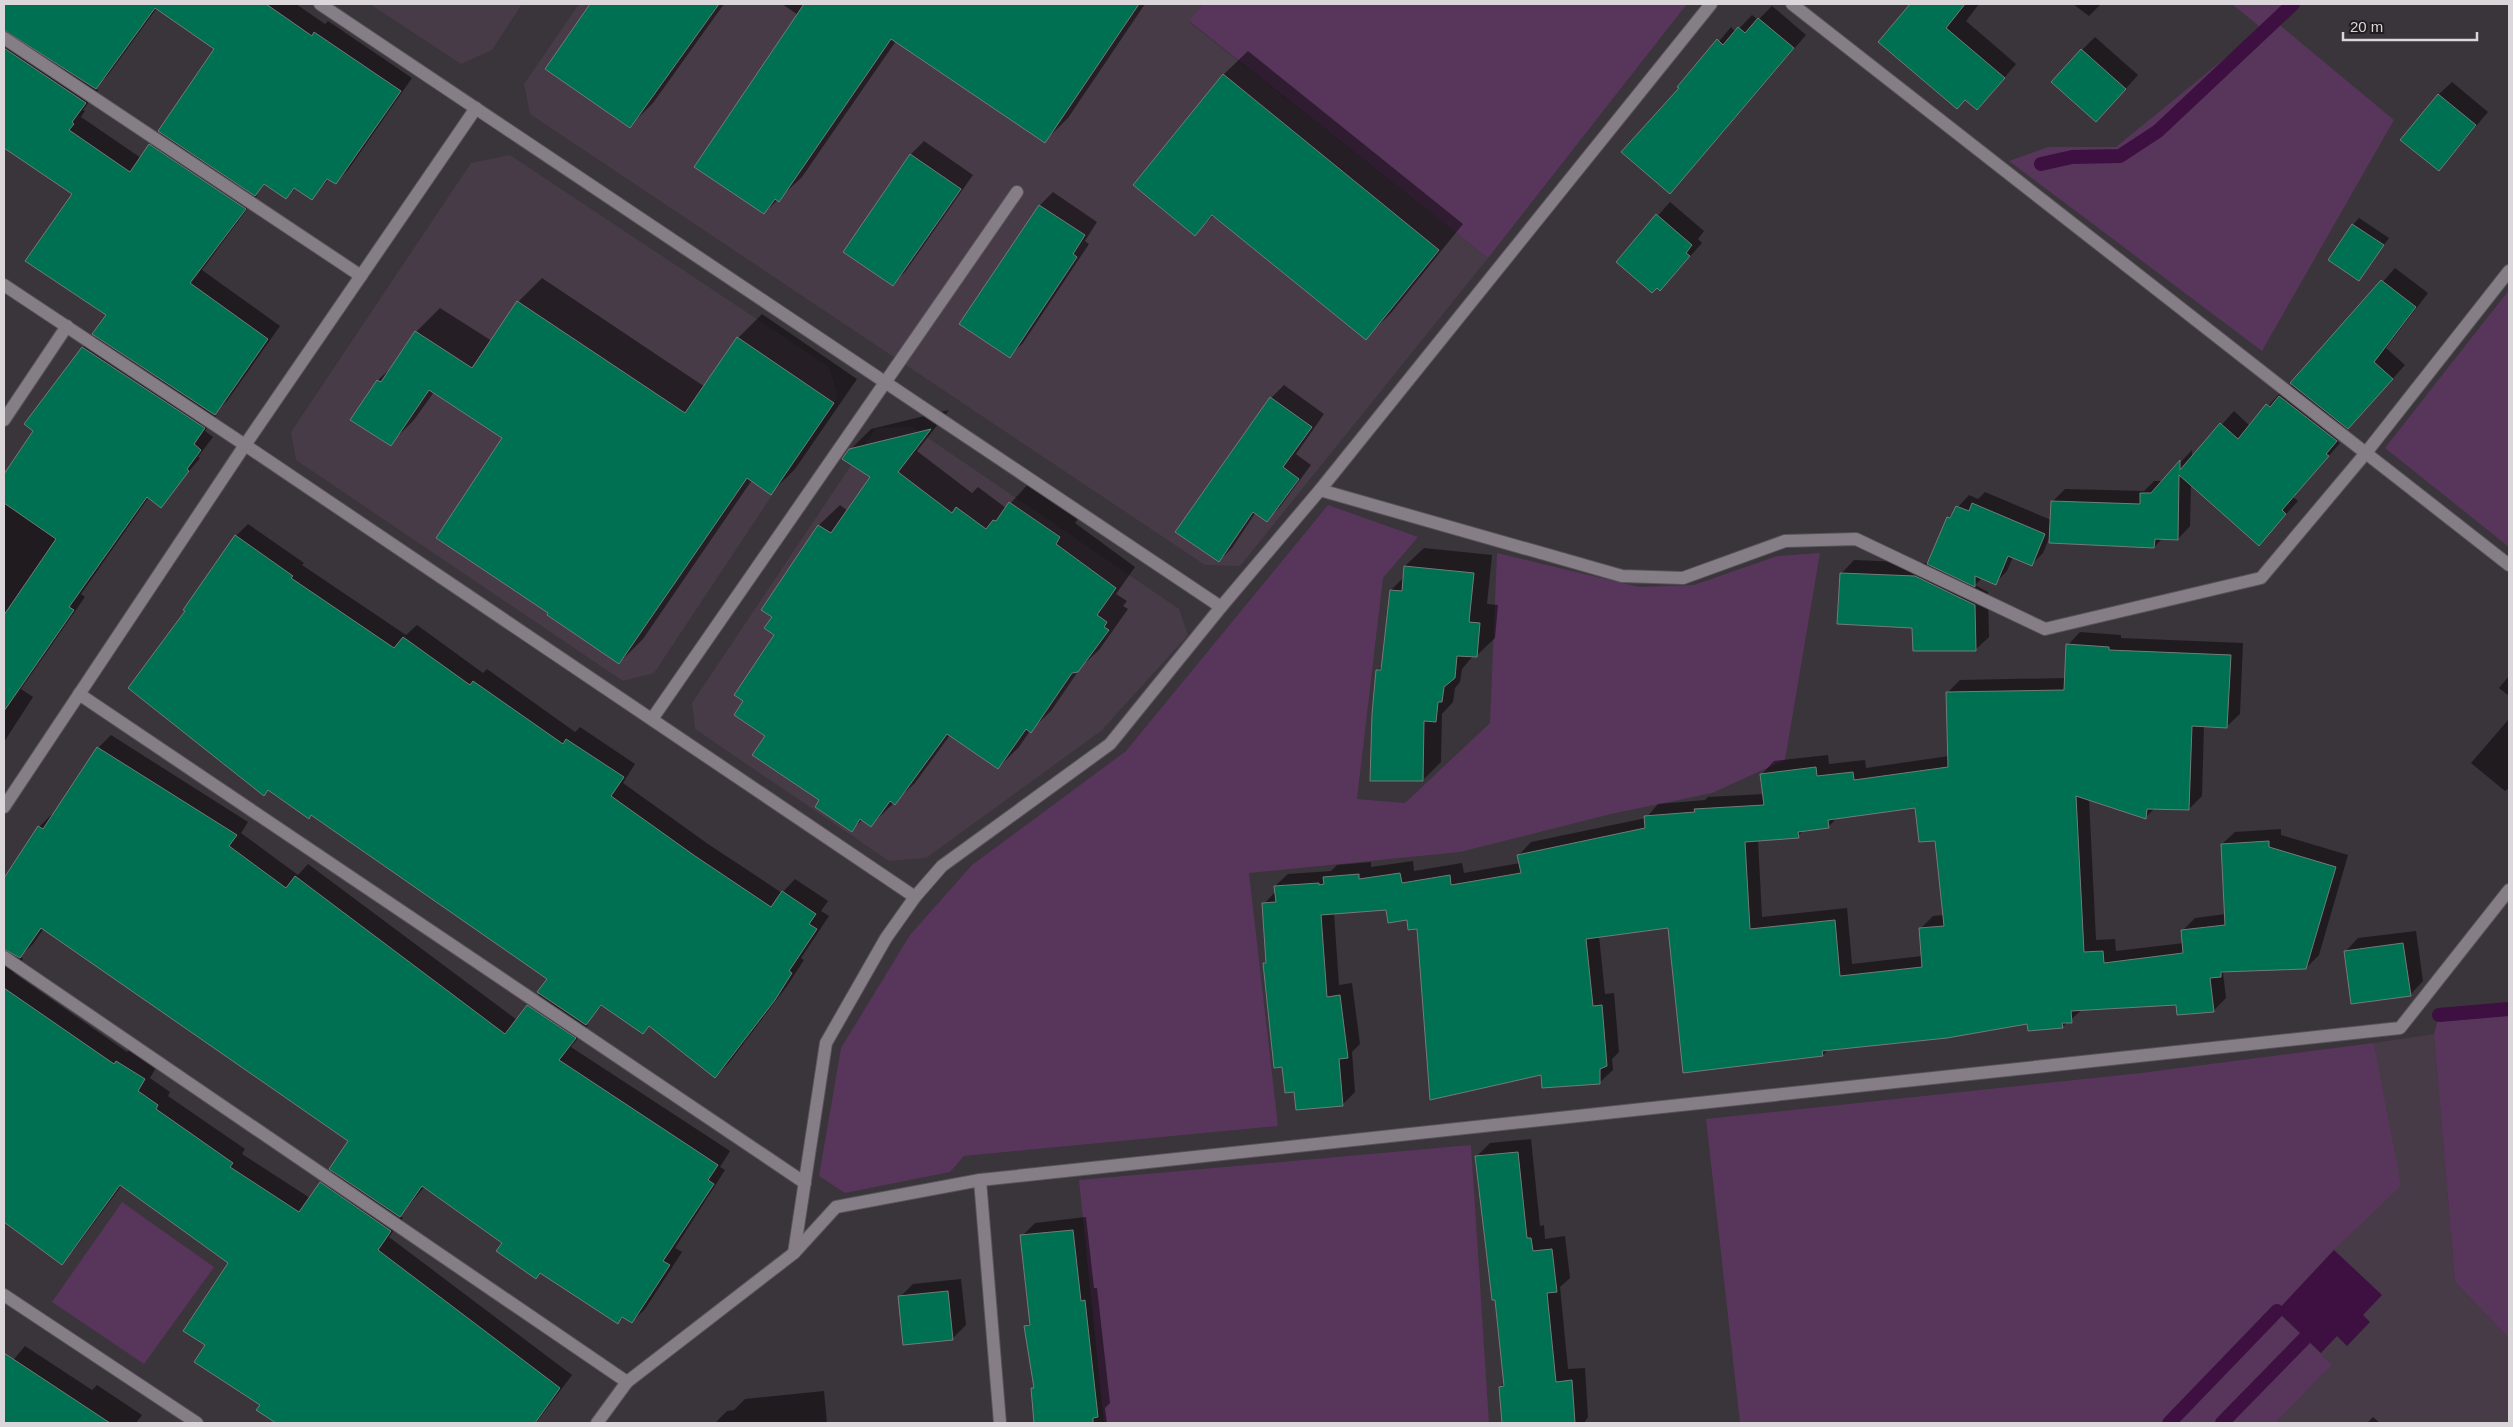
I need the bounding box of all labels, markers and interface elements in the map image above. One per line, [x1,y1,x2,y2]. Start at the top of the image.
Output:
scale bar [2343,10,2477,42]
text: 20 m [2350,18,2383,35]

